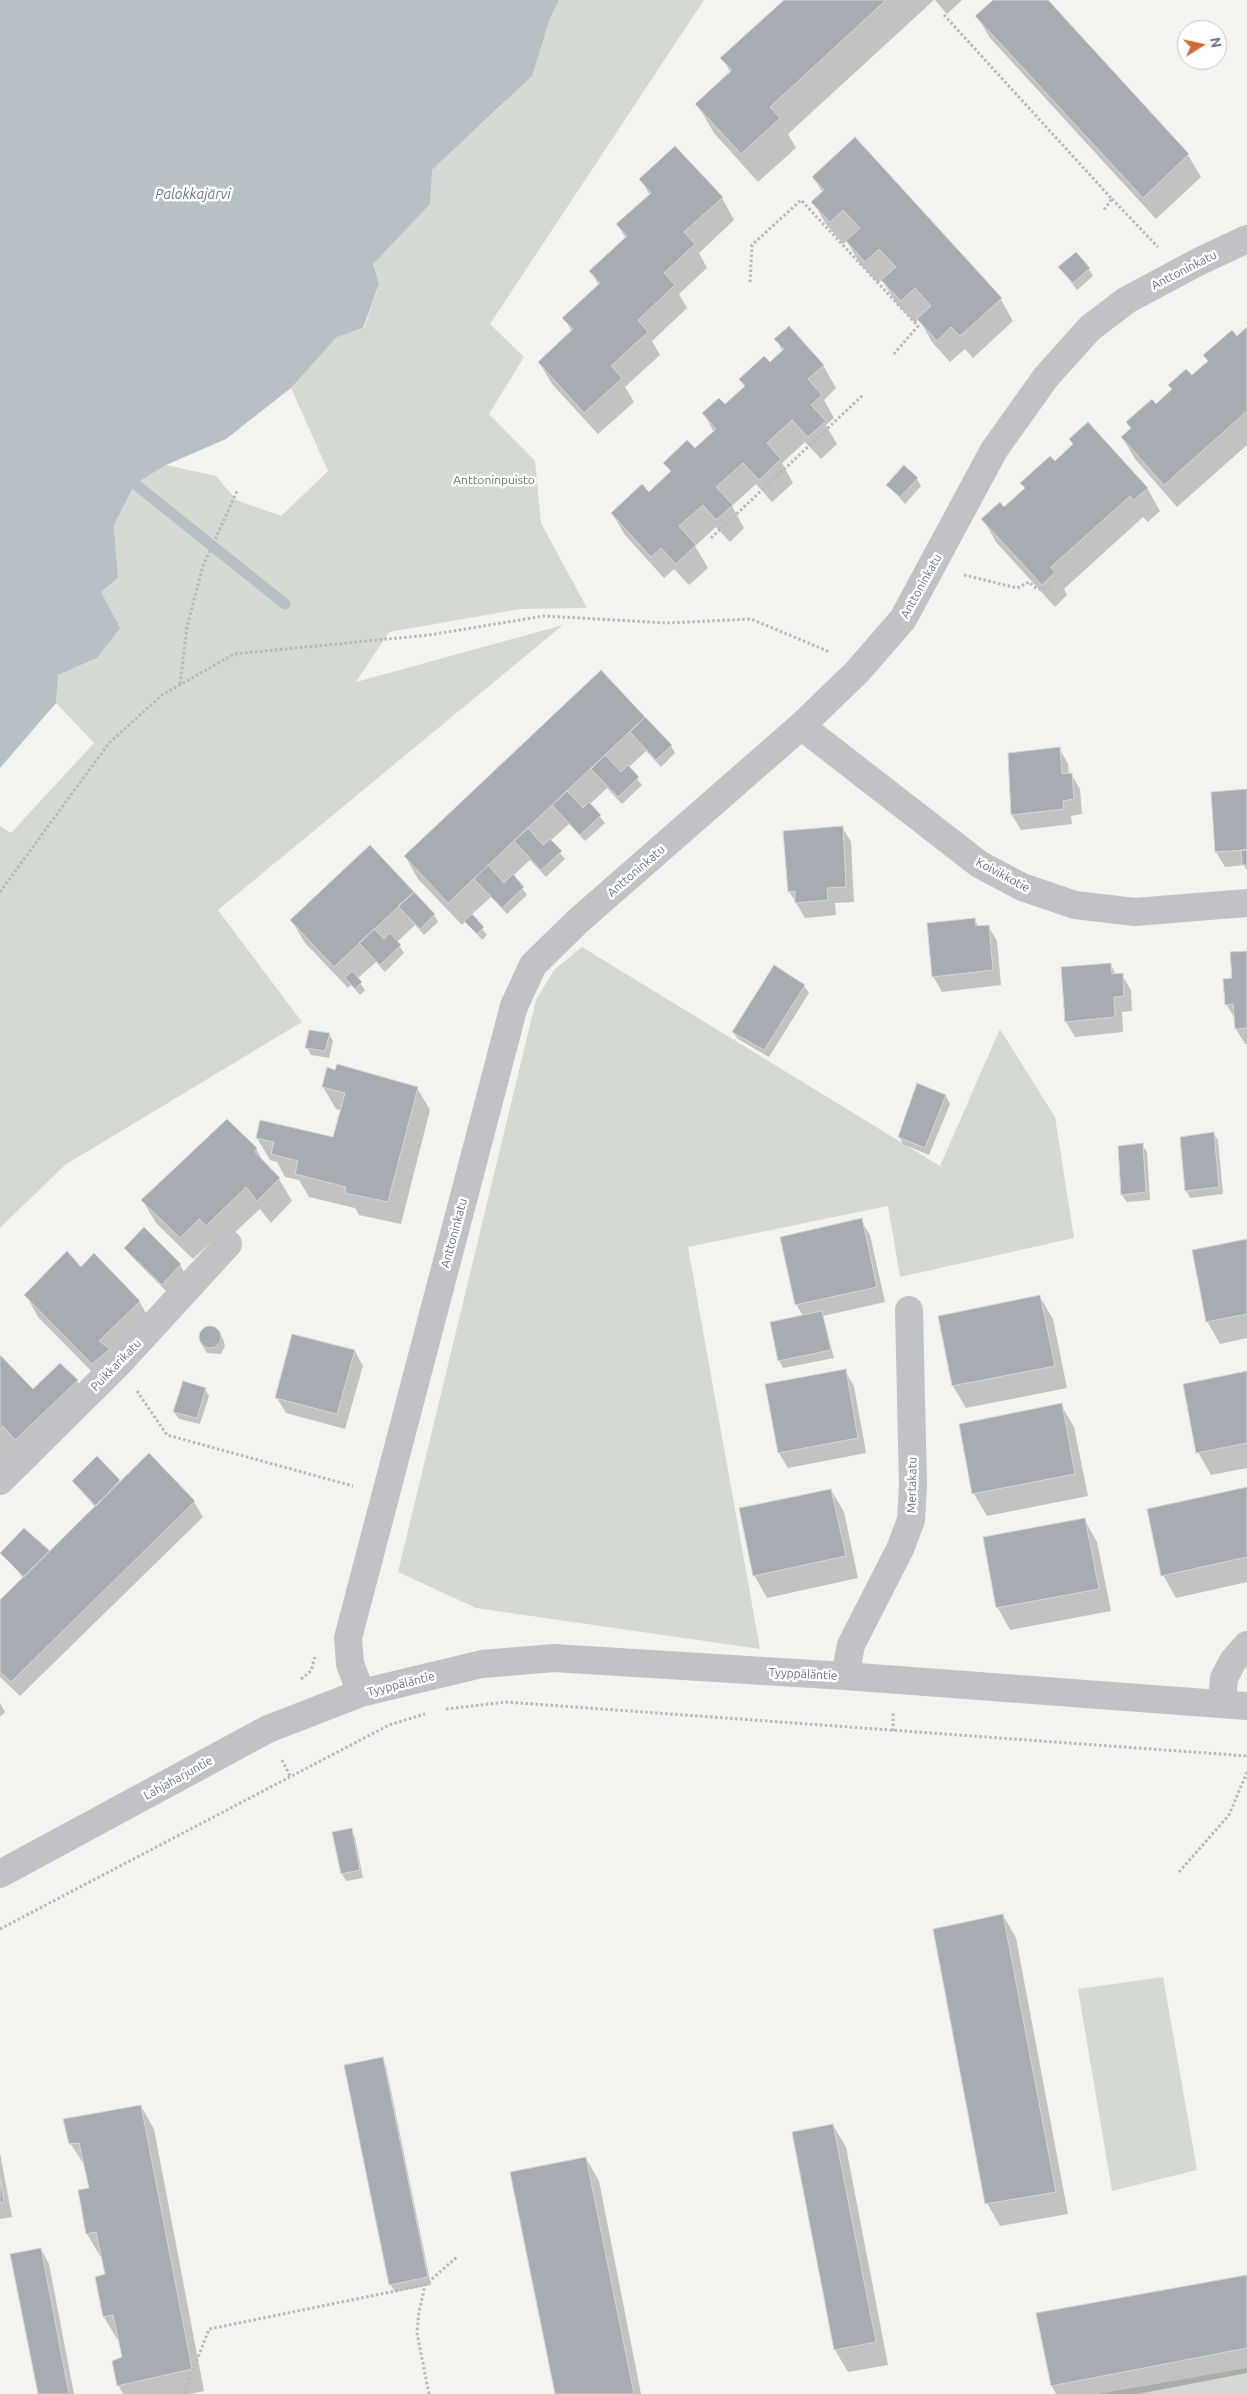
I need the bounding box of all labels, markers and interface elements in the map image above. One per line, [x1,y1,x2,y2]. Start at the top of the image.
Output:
north arrow [1177,20,1227,70]
text: N [1207,36,1225,49]
water label: Palokkajärvi [155,186,231,202]
street label: Anttoninkatu [1149,247,1219,293]
park label: Anttoninpuisto [453,473,535,487]
street label: Anttoninkatu [897,551,945,621]
street label: Anttoninkatu [604,842,668,900]
street label: Koivikkotie [974,855,1032,895]
street label: Anttoninkatu [438,1197,470,1269]
street label: Puikkarikatu [88,1336,144,1394]
street label: Mertakatu [904,1457,920,1513]
street label: Tyyppäläntie [768,1665,838,1683]
street label: Tyyppäläntie [366,1669,436,1699]
street label: Lahjaharjuntie [141,1753,215,1803]

